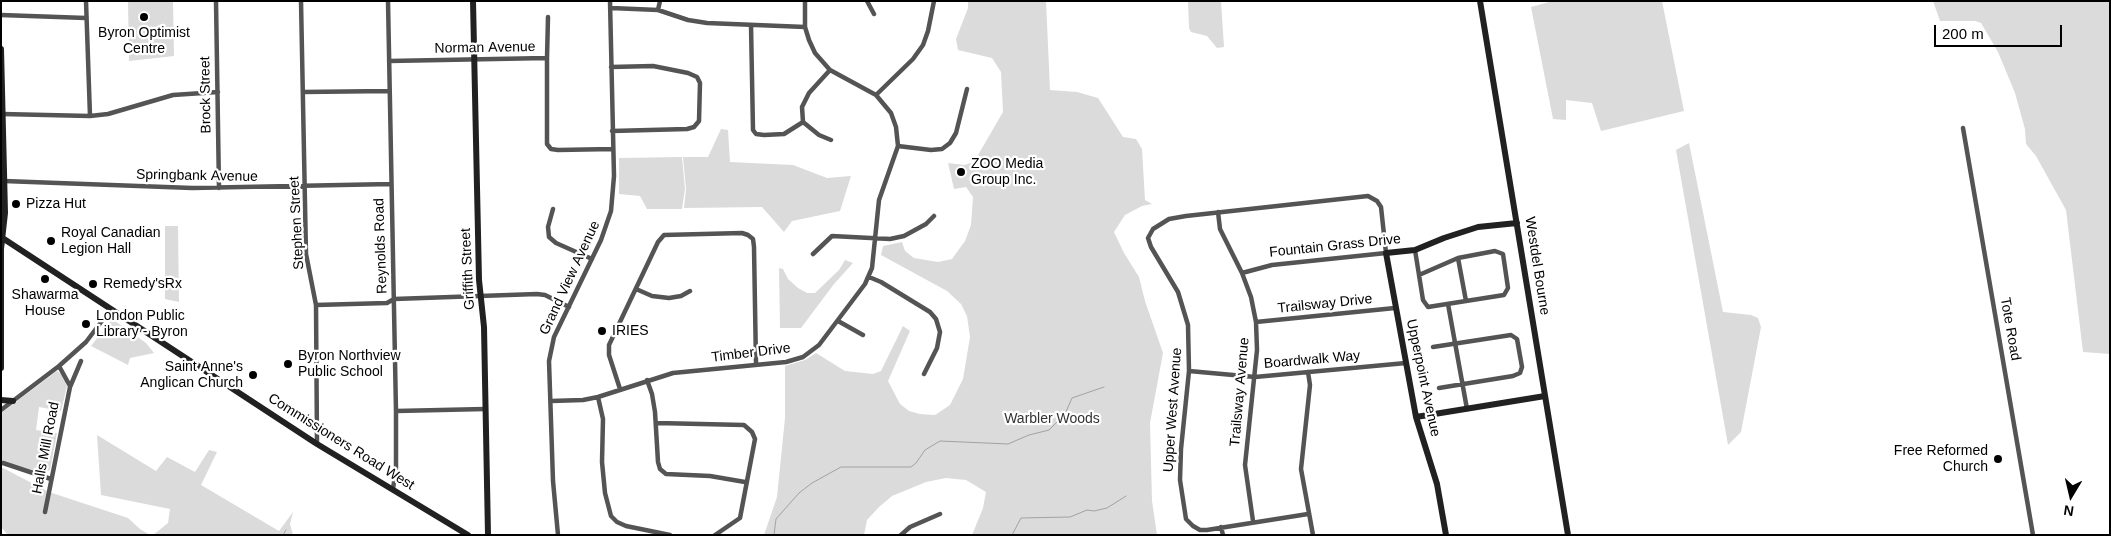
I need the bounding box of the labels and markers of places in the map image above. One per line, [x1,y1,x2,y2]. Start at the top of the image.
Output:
marker: Byron Optimist Centre [138,11,150,23]
place label: Byron Optimist Centre [98,25,190,58]
place label: ZOO Media Group Inc. [971,156,1043,188]
marker: ZOO Media Group Inc. [955,166,967,178]
place label: Pizza Hut [26,196,86,212]
marker: Pizza Hut [10,198,22,210]
place label: Royal Canadian Legion Hall [61,225,161,258]
marker: Royal Canadian Legion Hall [45,235,57,247]
marker: Shawarma House [39,273,51,285]
place label: Remedy'sRx [103,276,182,292]
marker: Remedy'sRx [87,278,99,290]
place label: Shawarma House [12,287,78,320]
place label: London Public Library - Byron [96,308,188,341]
marker: London Public Library - Byron [80,318,92,330]
place label: IRIES [612,323,649,339]
marker: IRIES [596,325,608,337]
place label: Byron Northview Public School [298,348,401,381]
marker: Byron Northview Public School [282,358,294,370]
place label: Saint Anne's Anglican Church [140,359,243,392]
marker: Saint Anne's Anglican Church [247,369,259,381]
place label: Free Reformed Church [1894,443,1988,476]
marker: Free Reformed Church [1992,453,2004,465]

